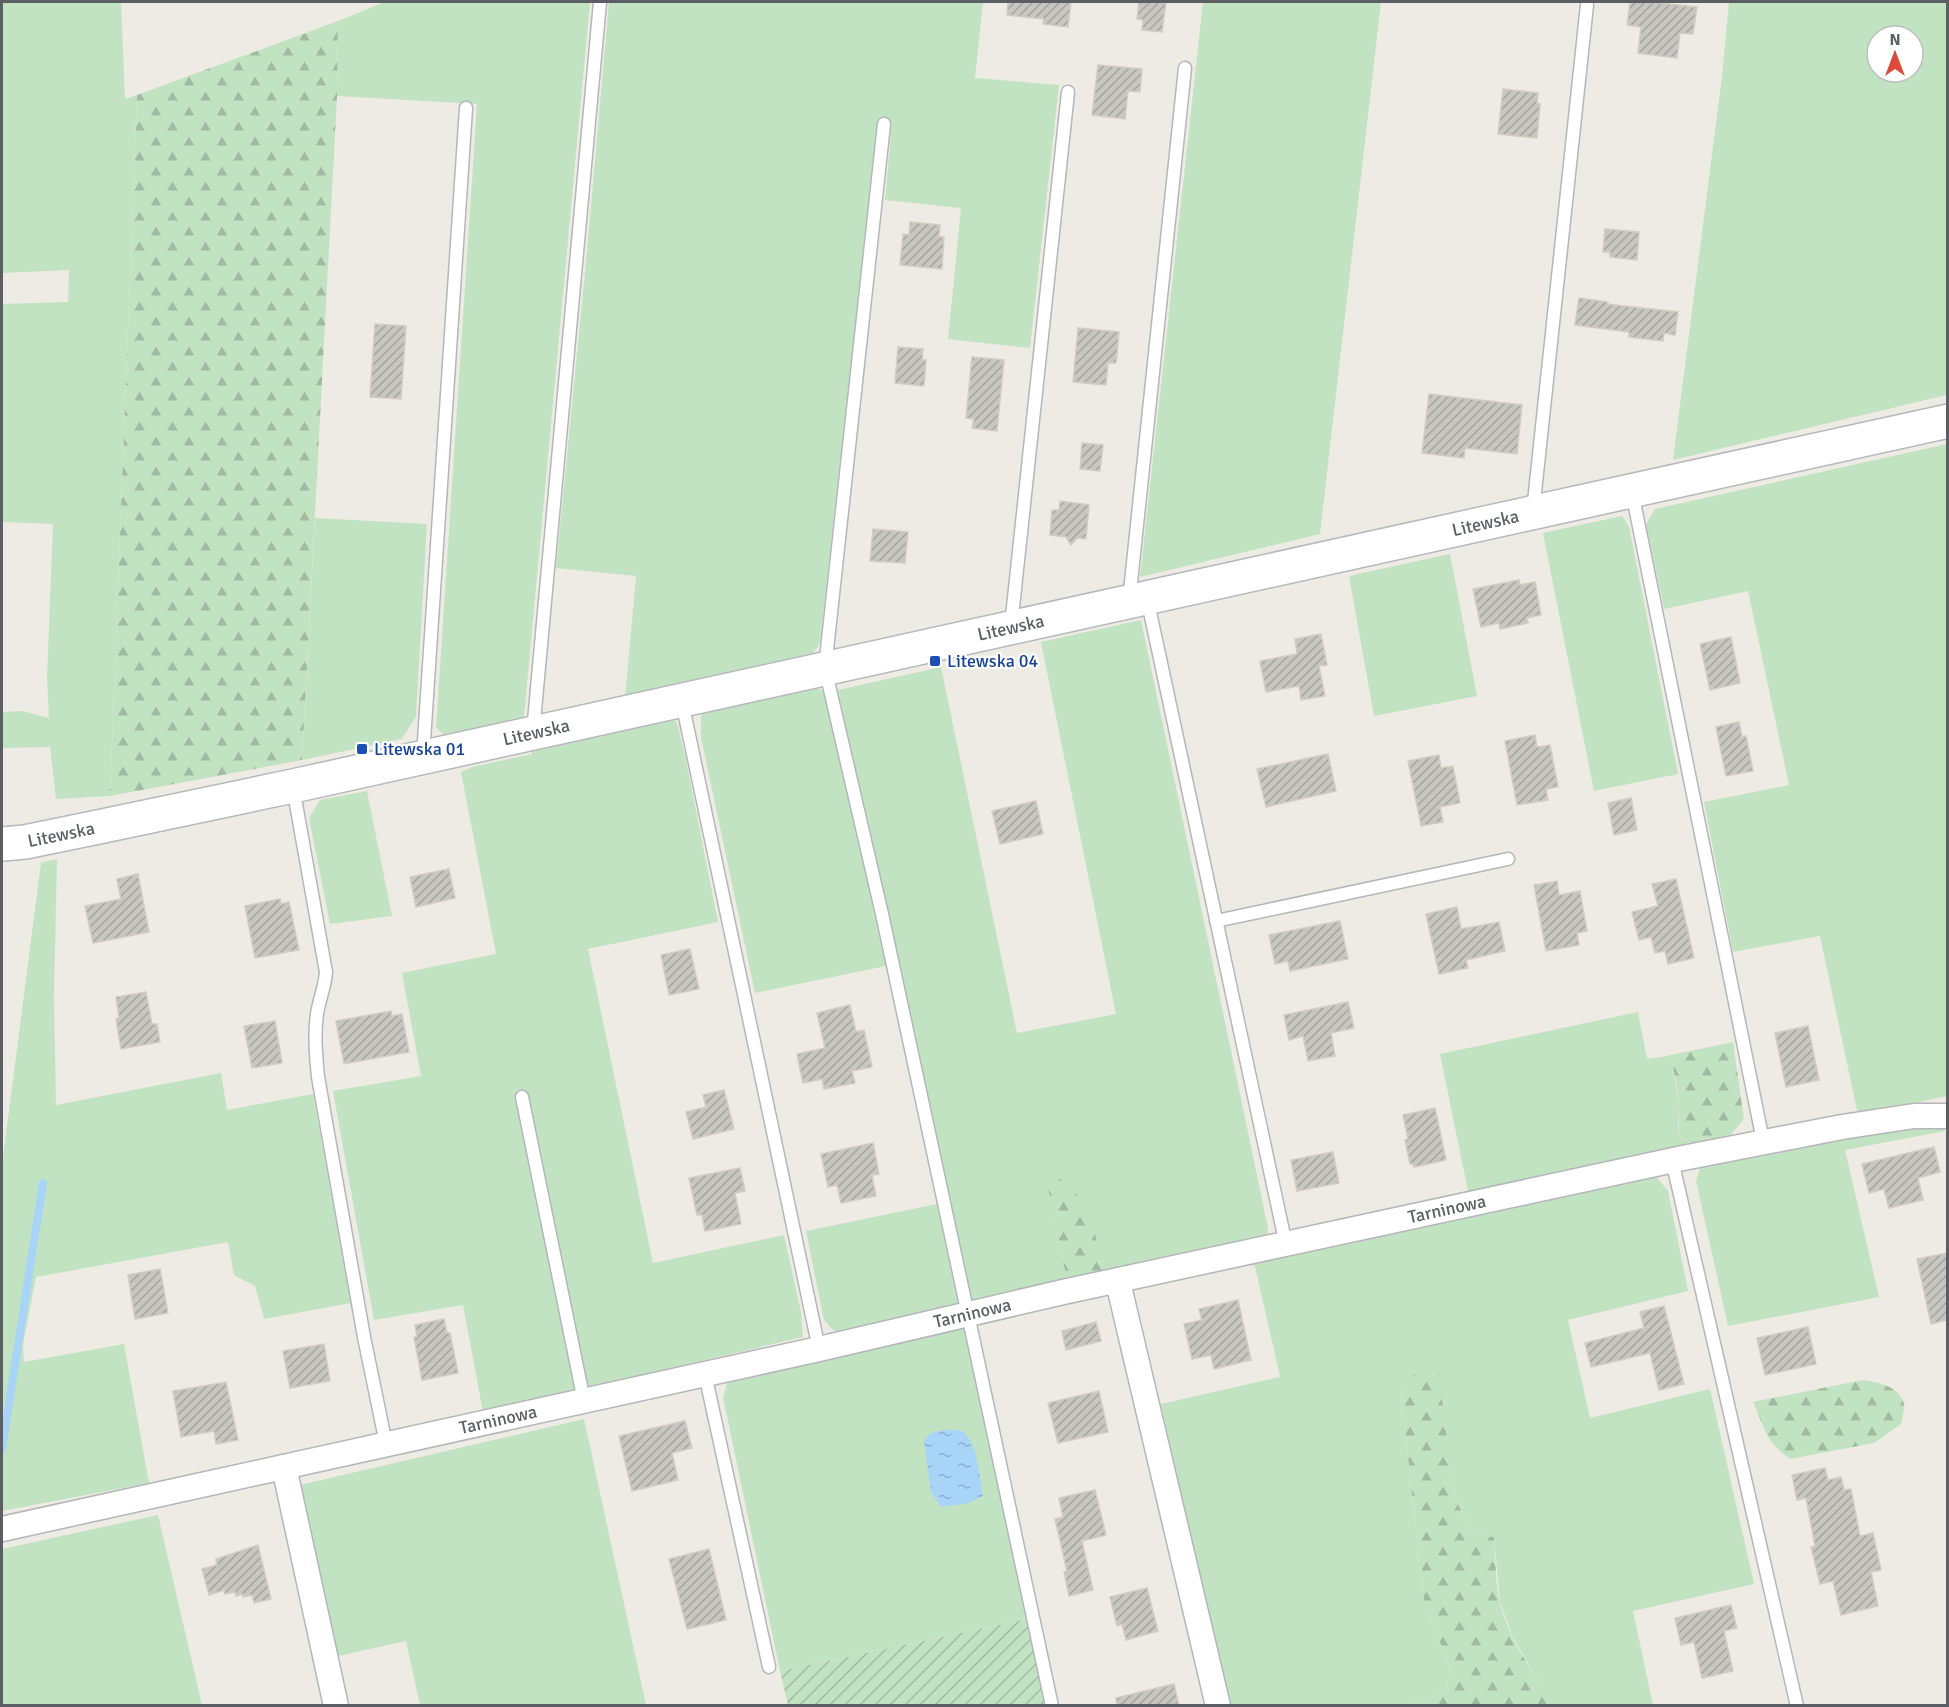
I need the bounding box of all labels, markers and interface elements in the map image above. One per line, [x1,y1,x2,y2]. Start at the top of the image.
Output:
north arrow [1865,24,1925,84]
text: N [1889,30,1901,50]
street label: Litewska [1450,505,1521,541]
street label: Litewska [975,610,1046,646]
place label: Litewska 04 [947,650,1038,672]
marker: Litewska 04 [928,654,942,668]
street label: Litewska [501,714,572,750]
place label: Litewska 01 [374,738,465,760]
marker: Litewska 01 [355,742,369,756]
street label: Litewska [26,817,97,852]
street label: Tarninowa [1406,1190,1488,1228]
street label: Tarninowa [931,1293,1013,1333]
street label: Tarninowa [457,1400,539,1439]

